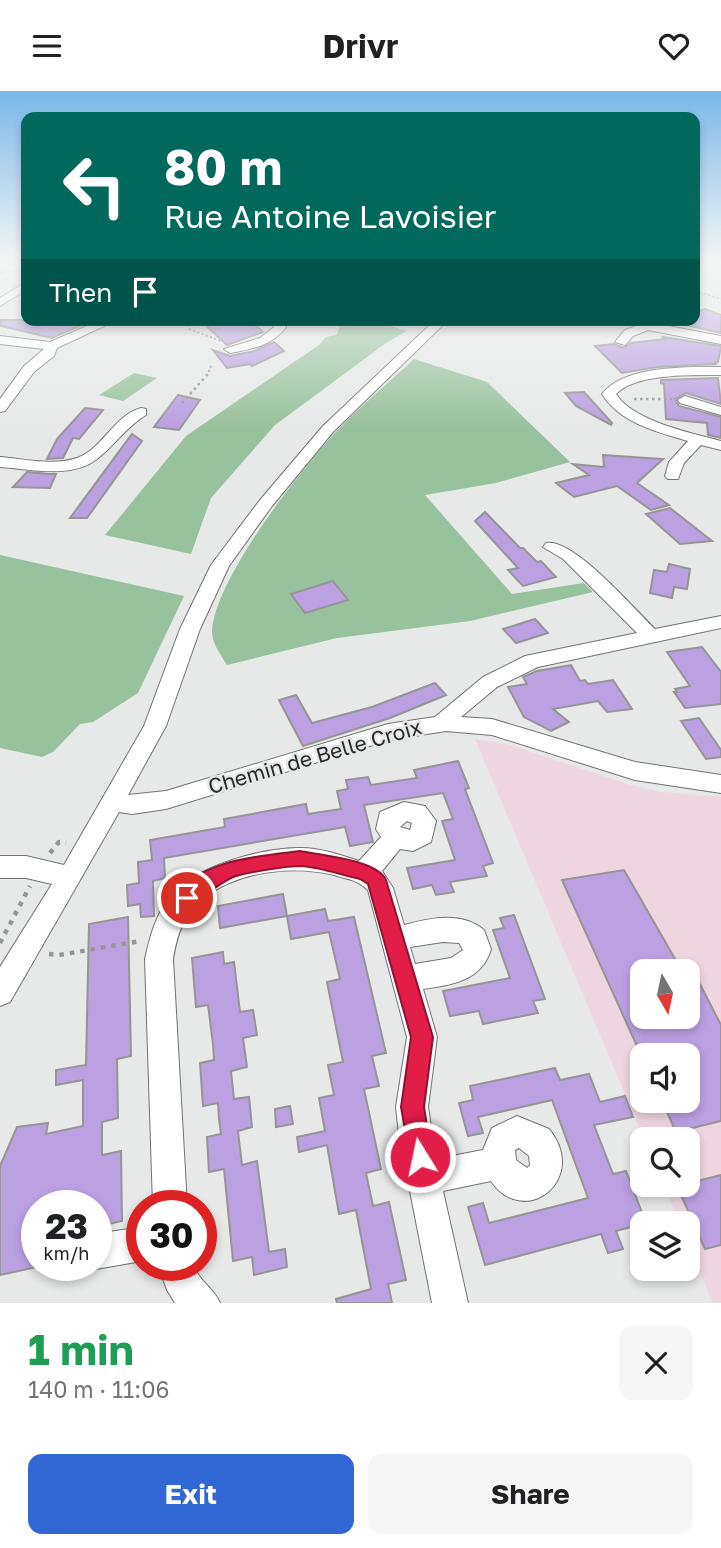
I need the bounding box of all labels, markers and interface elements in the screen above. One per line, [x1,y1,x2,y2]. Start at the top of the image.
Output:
icon: menu [28,27,66,65]
text: Drivr [323,27,398,65]
icon: heart [655,27,693,65]
text: 80 m [164,137,282,196]
icon: left [49,140,140,231]
text: Rue Antoine Lavoisier [164,197,496,235]
icon: arrive [126,273,164,311]
text: Then [49,277,112,308]
street label: Chemin de Belle Croix [205,713,425,799]
pin [157,868,217,928]
icon: arrive [168,879,206,917]
north arrow [630,959,700,1029]
map controls [630,959,700,1281]
button: sound [630,1043,700,1113]
position arrow [383,1120,457,1194]
button: search [630,1127,700,1197]
speed limit sign: 30 [126,1190,217,1281]
text: 23 [45,1205,88,1247]
button: layers [630,1211,700,1281]
text: km/h [44,1242,89,1264]
text: 1 min [28,1324,134,1374]
button: close [619,1326,693,1400]
text: 140 m · 11:06 [28,1375,169,1403]
button: Exit [28,1454,354,1534]
button: Share [368,1454,693,1534]

